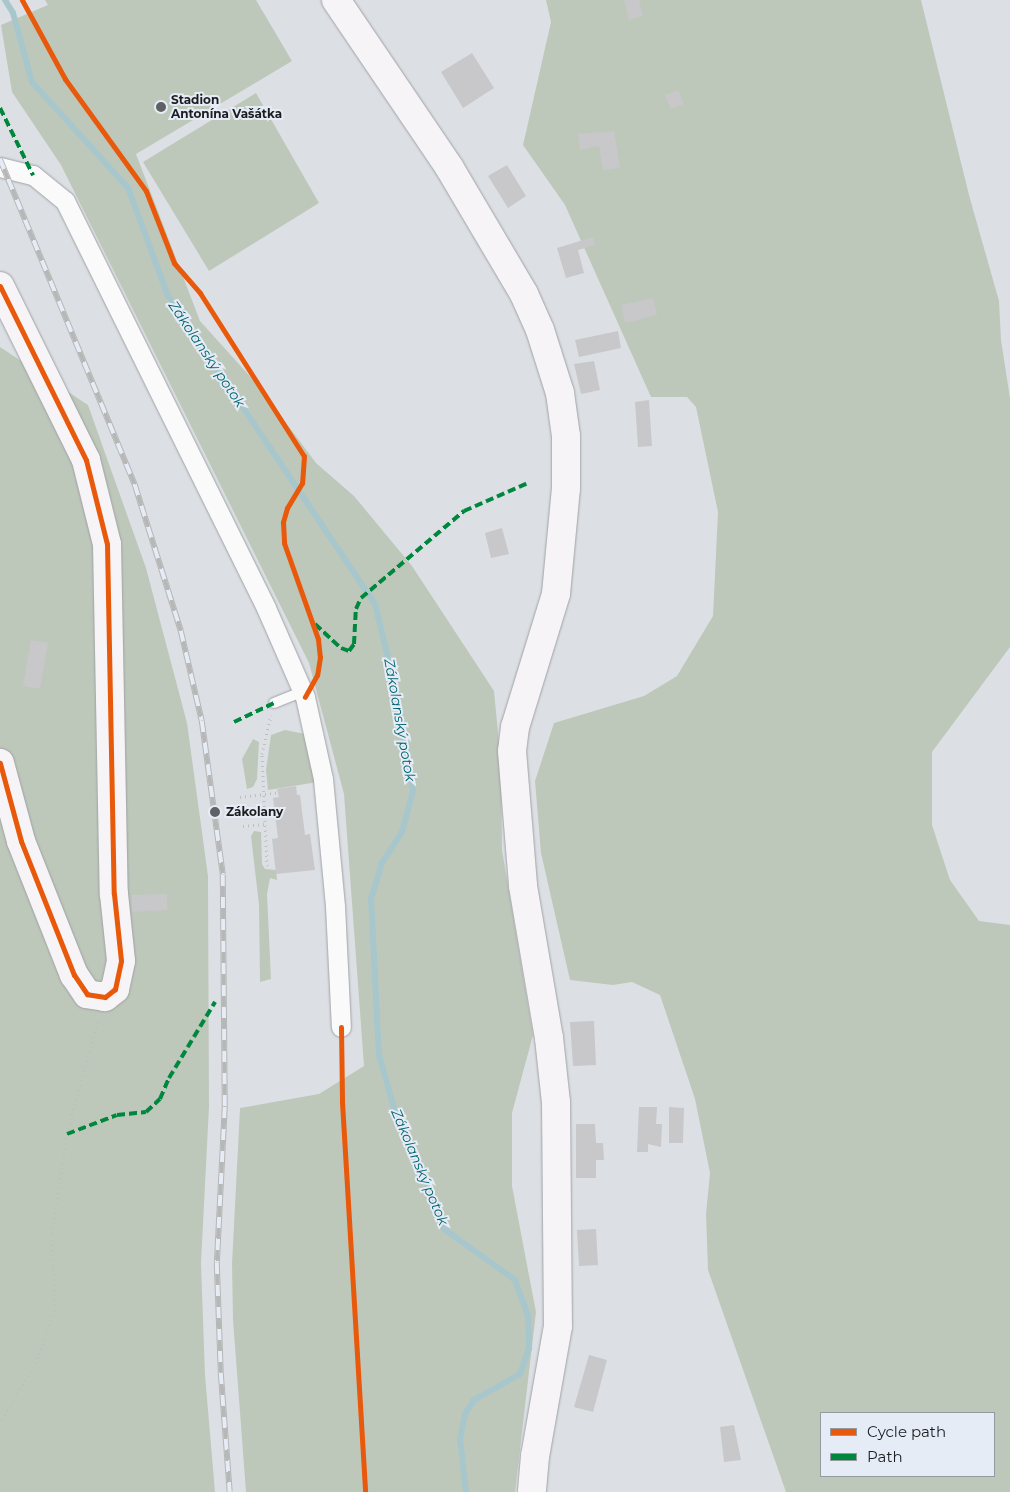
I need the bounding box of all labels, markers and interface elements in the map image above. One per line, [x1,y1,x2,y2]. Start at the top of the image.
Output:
place label: Stadion Antonína Vašátka [171,93,282,121]
marker: Stadion Antonína Vašátka [155,101,167,113]
water label: Zákolanský potok [165,298,249,410]
water label: Zákolanský potok [381,657,419,783]
marker: Zákolany [208,805,222,819]
place label: Zákolany [226,805,283,819]
water label: Zákolanský potok [388,1106,452,1228]
legend [820,1412,995,1477]
text: Cycle path [867,1422,946,1441]
text: Path [867,1447,903,1466]

